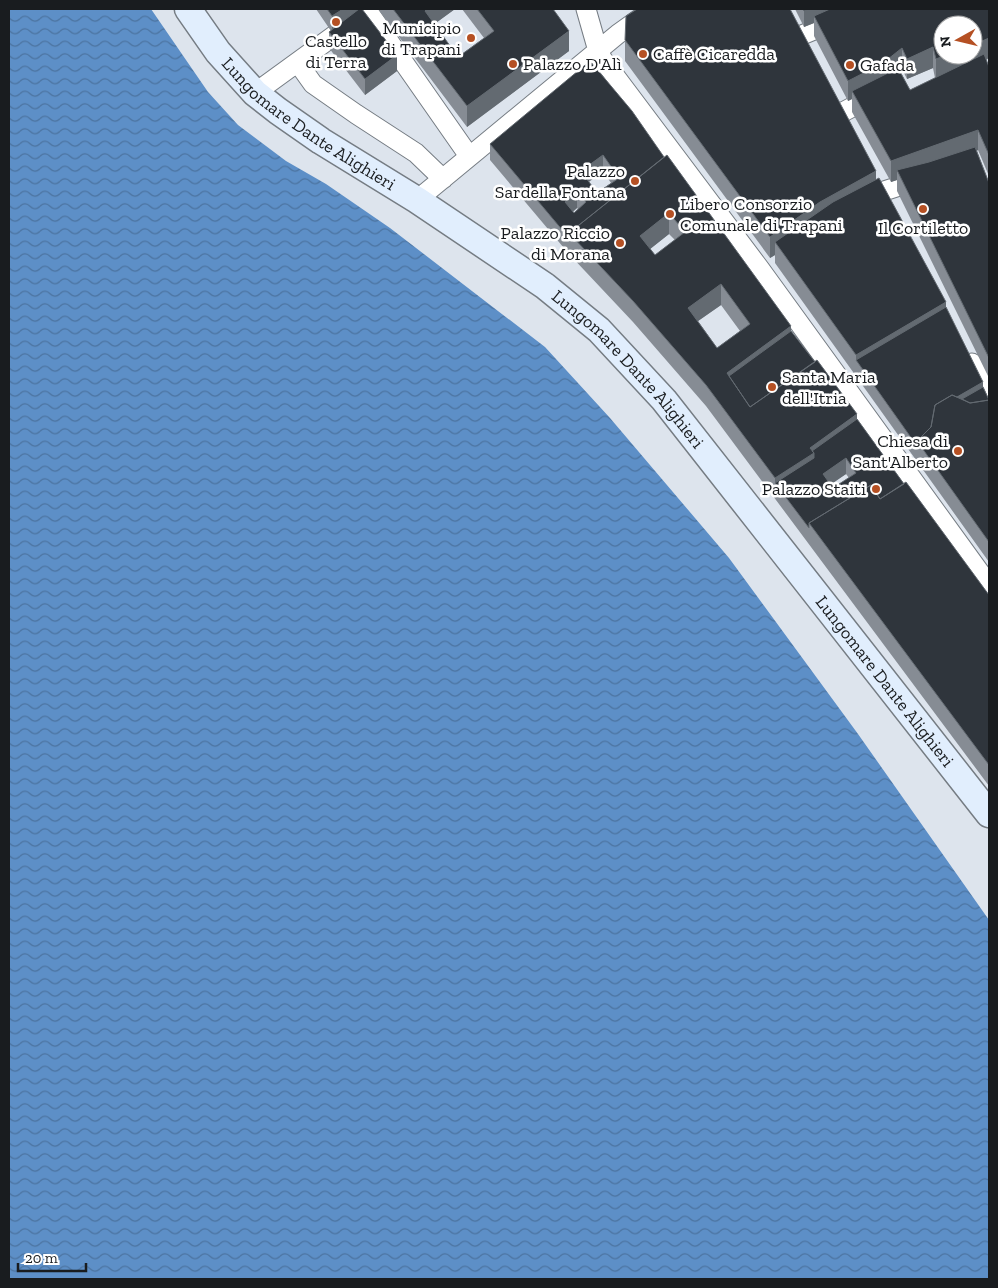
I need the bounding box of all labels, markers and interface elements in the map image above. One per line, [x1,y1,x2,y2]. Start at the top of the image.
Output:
north arrow [933,15,983,65]
marker: Castello di Terra [330,16,342,28]
place label: Municipio di Trapani [381,17,461,60]
place label: Castello di Terra [305,30,367,73]
marker: Municipio di Trapani [465,32,477,44]
text: N [936,35,955,48]
place label: Caffè Cicaredda [653,43,775,65]
marker: Caffè Cicaredda [637,48,649,60]
street label: Lungomare Dante Alighieri [217,53,400,195]
place label: Palazzo D'Alì [523,53,622,75]
place label: Gafada [860,54,914,76]
marker: Palazzo D'Alì [507,58,519,70]
marker: Gafada [844,59,856,71]
place label: Palazzo Sardella Fontana [495,160,625,203]
marker: Palazzo Sardella Fontana [629,175,641,187]
place label: Libero Consorzio Comunale di Trapani [680,193,843,236]
marker: Il Cortiletto [917,203,929,215]
marker: Libero Consorzio Comunale di Trapani [664,208,676,220]
place label: Il Cortiletto [878,217,968,239]
place label: Palazzo Riccio di Morana [501,222,610,265]
marker: Palazzo Riccio di Morana [614,237,626,249]
street label: Lungomare Dante Alighieri [547,285,709,453]
place label: Santa Maria dell'Itria [782,366,876,409]
marker: Santa Maria dell'Itria [766,381,778,393]
place label: Chiesa di Sant'Alberto [852,430,948,473]
marker: Chiesa di Sant'Alberto [952,445,964,457]
place label: Palazzo Staiti [762,478,866,500]
marker: Palazzo Staiti [870,483,882,495]
street label: Lungomare Dante Alighieri [811,591,959,771]
scale bar [18,1240,85,1272]
text: 20 m [25,1249,58,1267]

